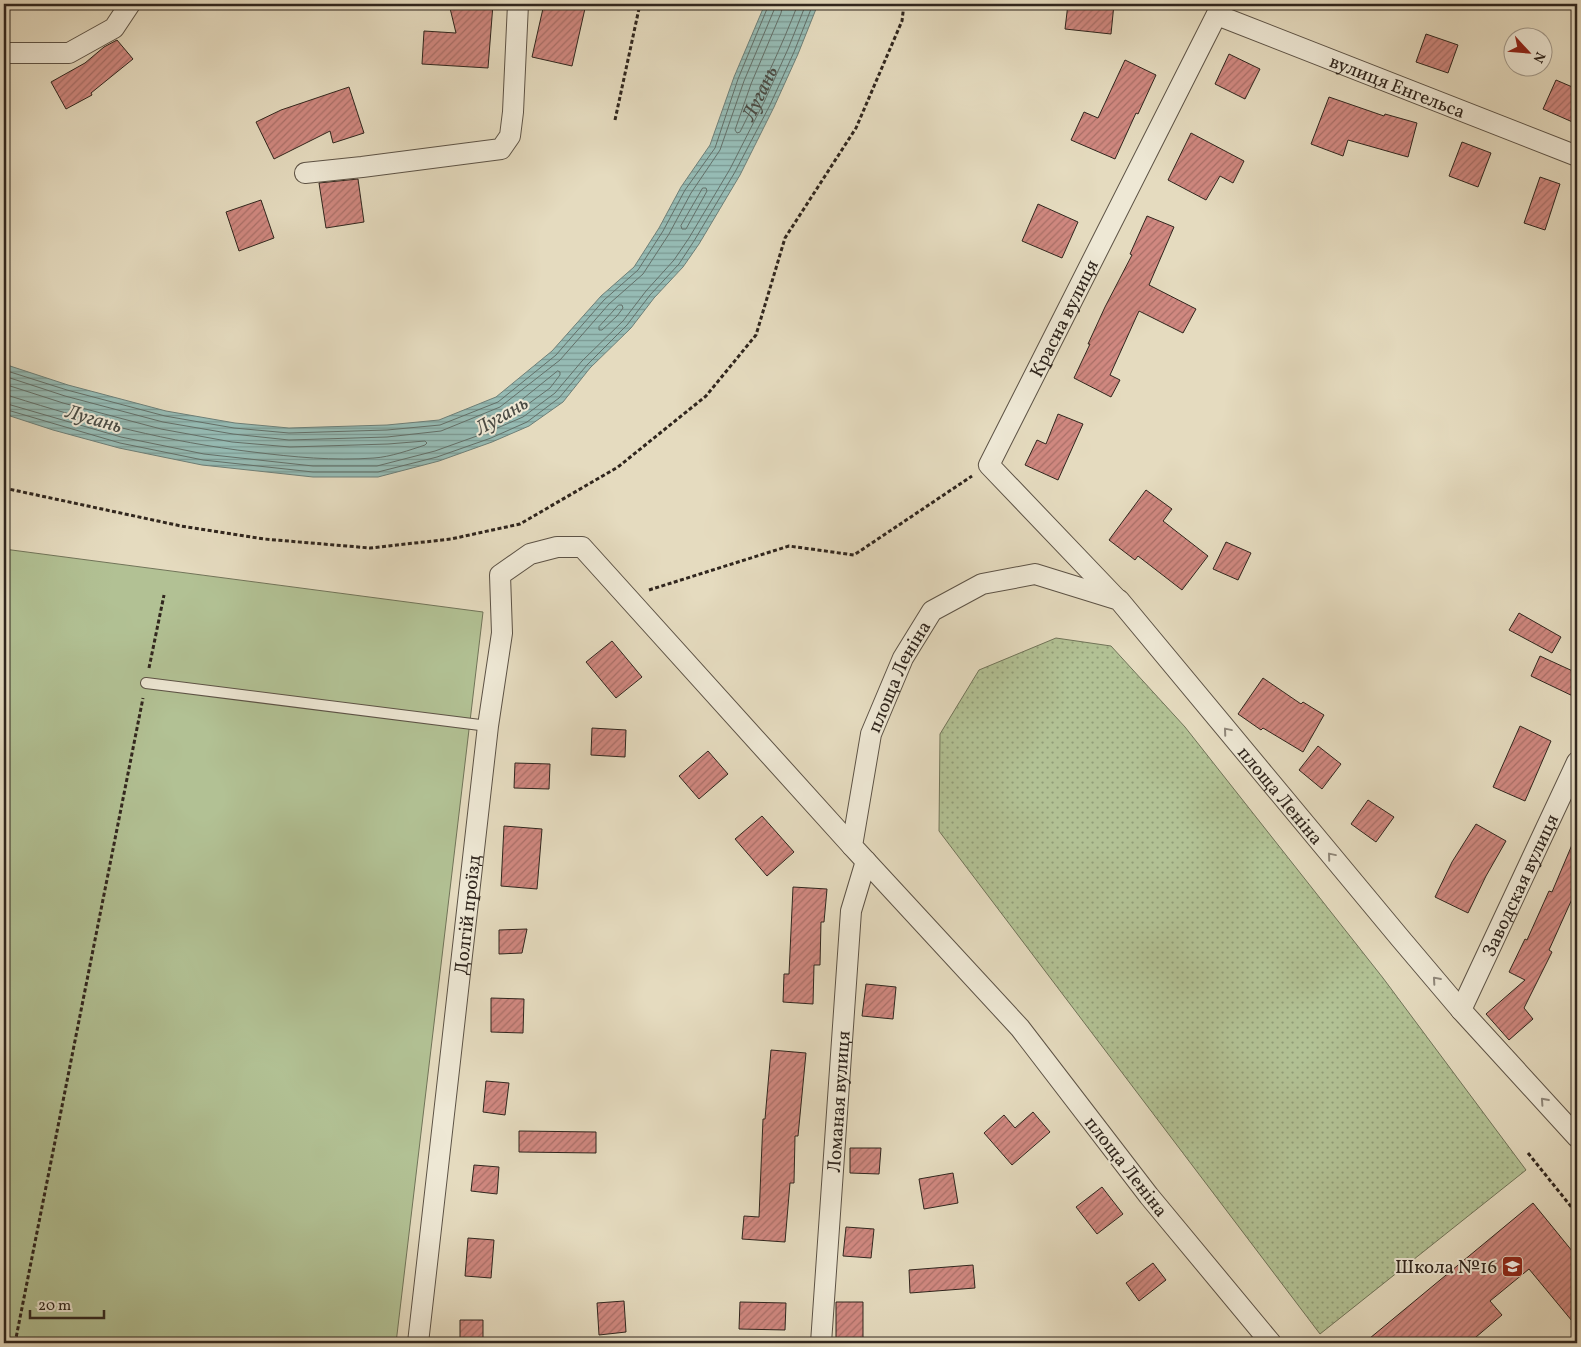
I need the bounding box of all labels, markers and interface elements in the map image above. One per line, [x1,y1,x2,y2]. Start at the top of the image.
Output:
north arrow [1504,28,1554,78]
text: N [1528,48,1549,66]
street label: вулиця Енгельса [1325,49,1469,126]
water label: Лугань [735,62,786,127]
street label: Красна вулиця [1024,255,1106,382]
water label: Лугань [469,390,534,444]
water label: Лугань [61,398,125,441]
street label: площа Леніна [862,616,938,737]
one-way arrow [1224,728,1233,737]
street label: площа Леніна [1231,741,1328,851]
street label: Заводская вулиця [1477,810,1566,962]
street label: Долгій проїзд [449,853,488,976]
one-way arrow [1329,853,1337,862]
one-way arrow [1433,977,1442,986]
street label: Ломаная вулиця [822,1030,858,1174]
one-way arrow [1541,1098,1550,1107]
street label: площа Леніна [1078,1111,1173,1223]
school or university icon: Школа №16 [1501,1254,1525,1278]
place label: Школа №16 [1395,1255,1497,1281]
scale bar [30,1287,104,1319]
text: 20 m [38,1296,71,1317]

